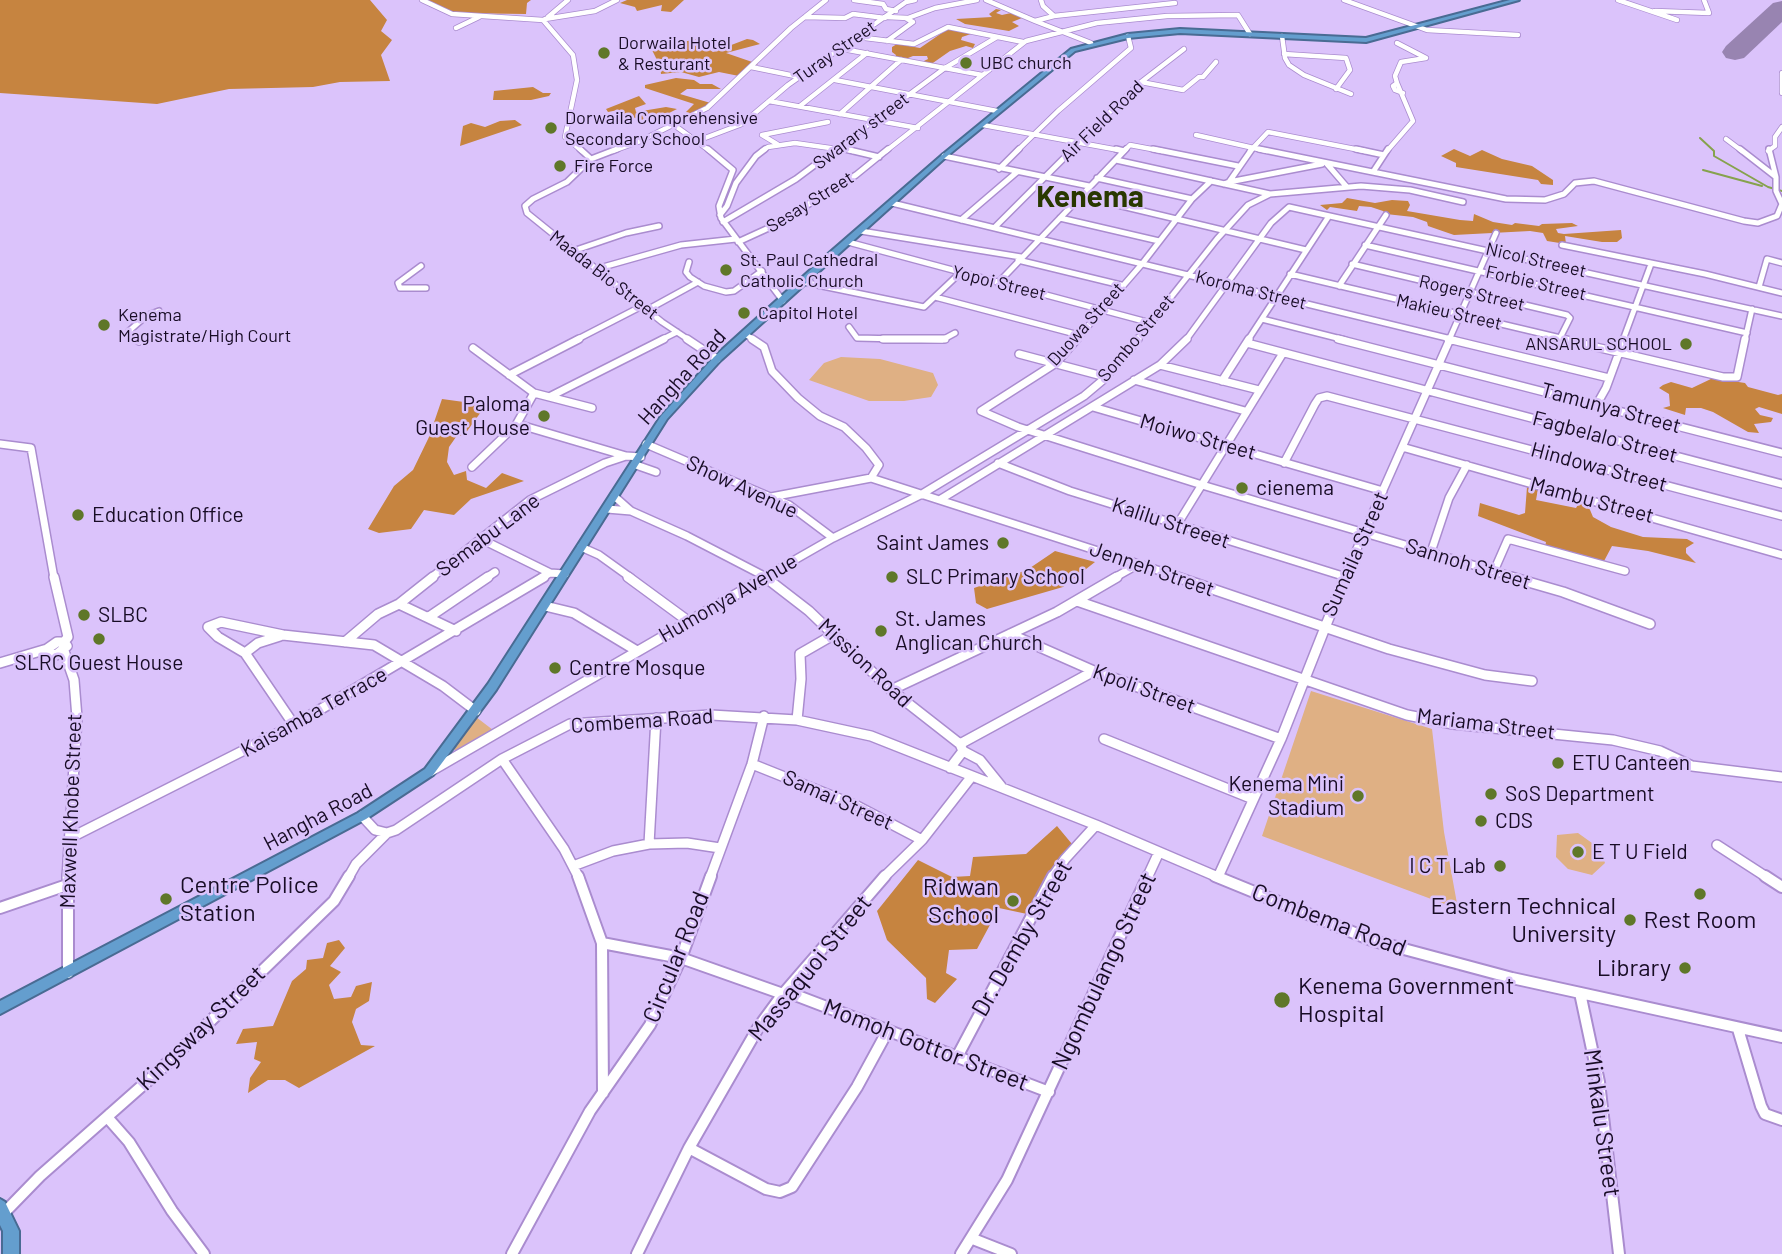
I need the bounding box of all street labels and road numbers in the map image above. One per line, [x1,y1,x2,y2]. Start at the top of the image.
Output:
street label: Turay Street [790,16,880,88]
street label: Air Field Road [1056,76,1148,166]
street label: Swarary street [809,88,913,174]
street label: Sesay Street [762,167,858,237]
street label: Maada Bio Street [545,226,663,324]
street label: Nicol Streeet [1484,238,1588,282]
street label: Yopoi Street [950,261,1048,305]
street label: Forbie Street [1484,261,1588,305]
street label: Koroma Street [1193,266,1309,314]
street label: Rogers Street [1417,270,1527,316]
street label: Duowa Street [1043,278,1129,370]
street label: Makieu Street [1394,289,1504,335]
street label: Sombo Street [1093,290,1179,386]
street label: Hangha Road [633,324,731,430]
street label: Tamunya Street [1538,377,1684,439]
street label: Fagbelalo Street [1530,406,1680,468]
street label: Moiwo Street [1137,408,1259,466]
street label: Hindowa Street [1528,437,1670,497]
street label: Show Avenue [682,450,802,524]
street label: Mambu Street [1527,471,1657,529]
street label: Semabu Lane [431,488,545,582]
street label: Sumaila Street [1316,488,1394,620]
street label: Kalilu Streeet [1109,492,1233,554]
street label: Sannoh Street [1402,533,1534,595]
street label: Jenneh Street [1087,536,1217,602]
street label: Humonya Avenue [654,548,802,648]
street label: Mission Road [813,613,917,713]
street label: Kpoli Street [1089,659,1199,719]
street label: Kaisamba Terrace [237,661,391,763]
street label: Combema Road [570,703,714,739]
street label: Mariama Street [1415,703,1557,745]
street label: Maxwell Khobe Street [55,713,87,909]
street label: Samai Street [779,765,897,835]
street label: Hangha Road [259,778,377,856]
street label: Dr. Demby Street [966,855,1078,1021]
street label: Ngombulango Street [1046,868,1162,1074]
street label: Combema Road [1248,877,1410,963]
street label: Circular Road [637,887,715,1027]
street label: Massaquoi Street [742,889,878,1047]
street label: Kingsway Street [131,959,271,1097]
street label: Momoh Gottor Street [819,993,1033,1097]
street label: Minkalu Street [1577,1047,1627,1199]

